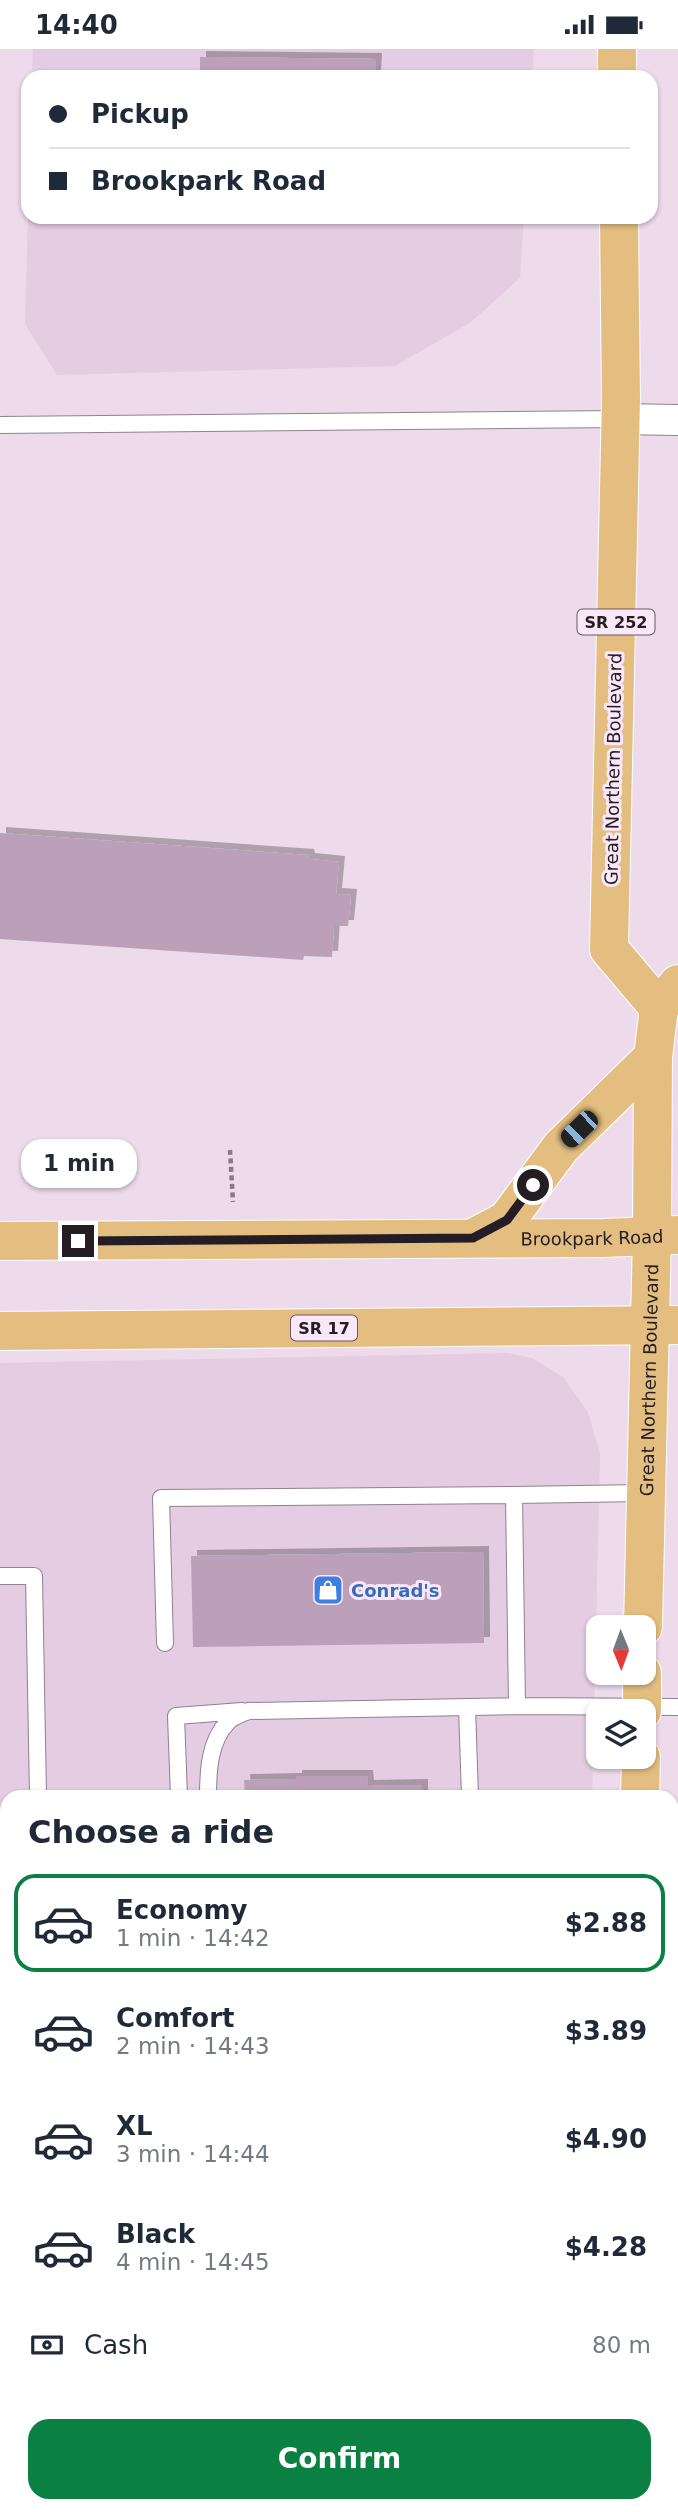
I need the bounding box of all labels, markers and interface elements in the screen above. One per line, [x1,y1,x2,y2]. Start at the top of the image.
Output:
text: 14:40 [35,10,118,40]
text: Pickup [91,99,189,129]
text: Brookpark Road [91,166,326,196]
road number: SR 252 [578,609,654,635]
street label: Great Northern Boulevard [600,653,626,885]
car [557,1107,602,1151]
callout: 1 min [20,1139,136,1189]
text: 1 min [43,1150,115,1176]
route start [517,1169,549,1201]
route end [62,1225,94,1257]
street label: Brookpark Road [520,1225,664,1249]
street label: Great Northern Boulevard [636,1264,662,1497]
road number: SR 17 [291,1315,357,1341]
shop icon: Conrad's [311,1573,345,1607]
place label: Conrad's [351,1580,440,1601]
north arrow [586,1615,656,1685]
map controls [586,1615,656,1769]
button: layers [586,1699,656,1769]
text: Choose a ride [28,1813,274,1851]
icon: car [32,1892,95,1955]
text: Economy [116,1895,247,1925]
text: $2.88 [565,1908,647,1938]
text: 1 min · 14:42 [116,1925,270,1951]
icon: car [32,2000,95,2063]
text: Comfort [116,2003,234,2033]
text: $3.89 [565,2016,647,2046]
text: 2 min · 14:43 [116,2033,270,2059]
icon: car [32,2108,95,2171]
text: XL [116,2111,153,2141]
text: $4.90 [565,2124,647,2154]
text: 3 min · 14:44 [116,2141,270,2167]
icon: car [32,2216,95,2279]
text: Black [116,2219,195,2249]
text: $4.28 [565,2232,647,2262]
text: 4 min · 14:45 [116,2249,270,2275]
icon: cash [28,2326,66,2364]
text: Cash [84,2330,148,2360]
text: 80 m [592,2332,651,2358]
button: Confirm [28,2419,651,2499]

